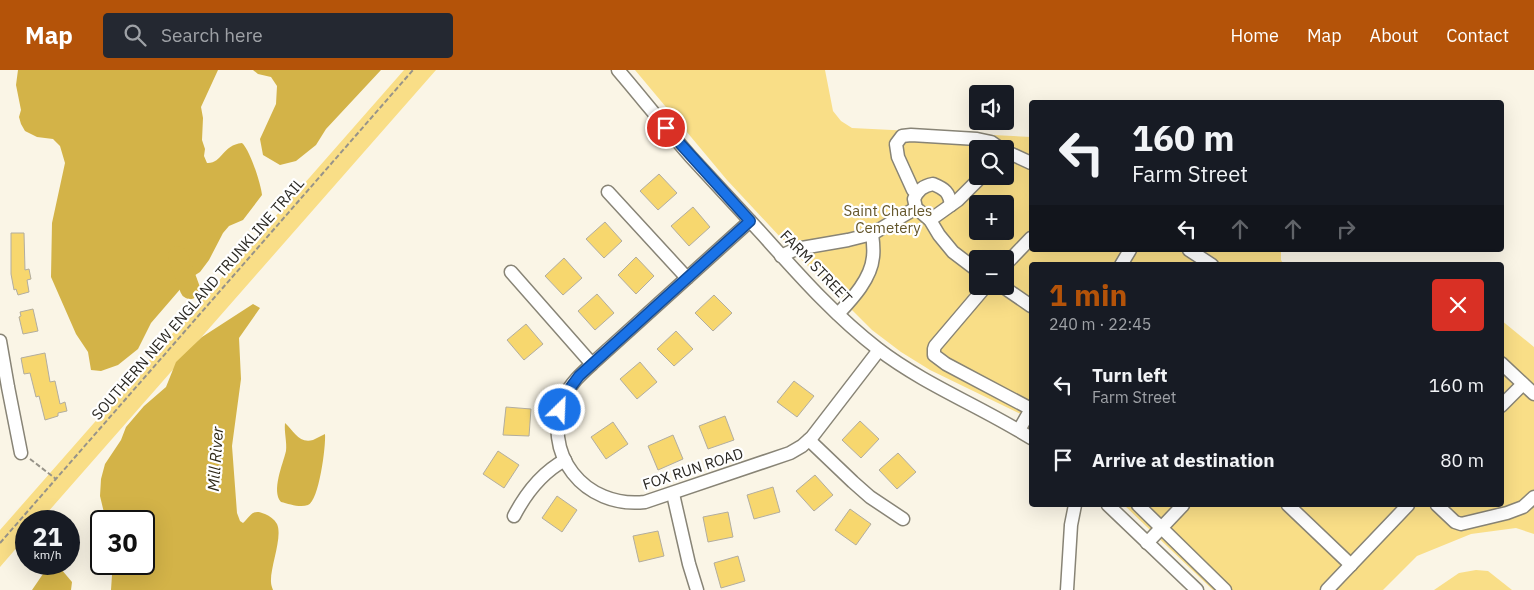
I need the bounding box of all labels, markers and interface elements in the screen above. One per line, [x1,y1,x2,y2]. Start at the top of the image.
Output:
search box [103,13,453,58]
text: Map [25,19,73,51]
icon: search [121,21,149,49]
text: Search here [161,23,263,47]
text: Home [1231,24,1279,47]
text: Map [1307,24,1342,47]
text: About [1370,24,1418,47]
text: Contact [1446,24,1509,47]
map controls [969,85,1014,295]
button: sound [969,85,1014,130]
pin [645,107,687,149]
icon: arrive [652,114,680,142]
text: 160 m [1132,115,1235,161]
icon: left [1049,120,1114,185]
button: search [969,140,1014,185]
text: Farm Street [1132,159,1248,188]
street label: SOUTHERN NEW ENGLAND TRUNKLINE TRAIL [87,173,308,424]
button: + [969,195,1014,240]
park label: Saint Charles Cemetery [844,201,932,237]
icon: left [1173,215,1201,243]
icon: ahead [1226,215,1254,243]
icon: ahead [1279,215,1307,243]
icon: right [1332,215,1360,243]
street label: FARM STREET [776,226,857,308]
button: − [969,250,1014,295]
text: 1 min [1049,275,1127,314]
button: close [1432,279,1484,331]
text: 240 m · 22:45 [1049,314,1151,334]
text: Turn left [1092,363,1168,387]
icon: left [1049,371,1077,399]
text: 160 m [1429,373,1484,397]
position arrow [533,383,585,435]
text: Farm Street [1092,387,1176,407]
water label: Mill River [203,425,227,492]
street label: FOX RUN ROAD [640,443,745,494]
icon: arrive [1049,446,1077,474]
text: Arrive at destination [1092,448,1275,472]
text: 80 m [1440,448,1484,472]
speed limit sign: 30 [90,510,155,575]
text: 21 [32,520,63,553]
text: km/h [33,547,62,562]

